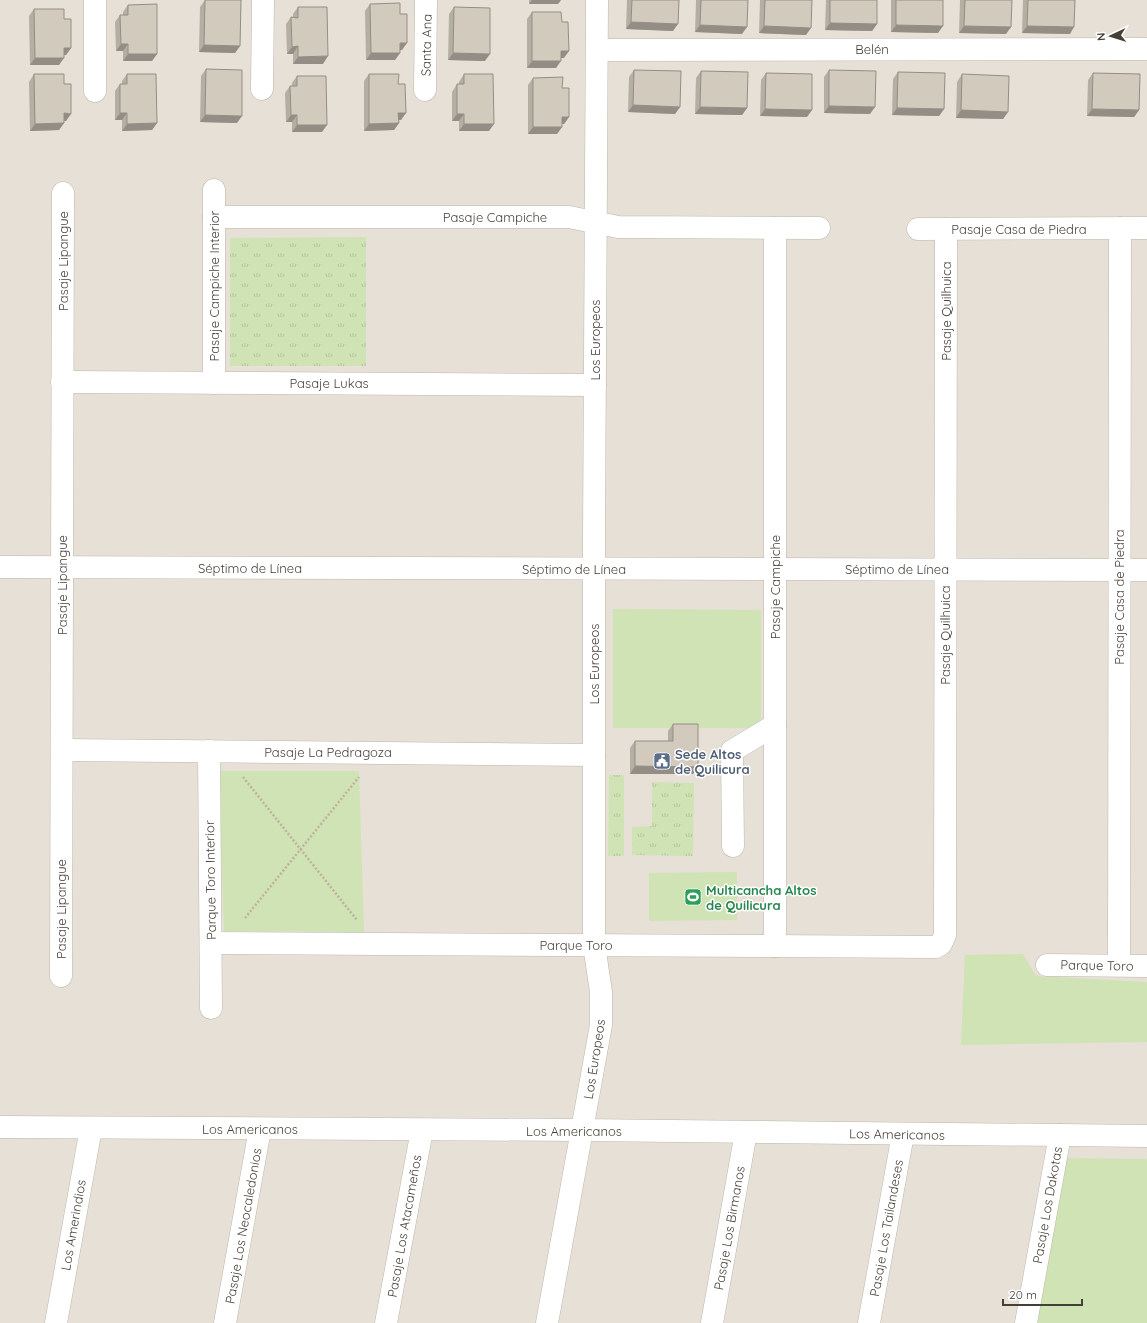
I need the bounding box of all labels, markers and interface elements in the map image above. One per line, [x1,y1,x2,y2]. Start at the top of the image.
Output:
street label: Santa Ana [417,14,435,76]
north arrow [1091,16,1131,56]
text: N [1094,32,1108,41]
street label: Belén [855,41,889,57]
street label: Pasaje Campiche [443,209,547,225]
street label: Pasaje Campiche Interior [206,210,222,362]
street label: Pasaje Lipangue [55,211,71,311]
street label: Pasaje Casa de Piedra [951,221,1087,237]
street label: Pasaje Quilhuica [938,261,954,361]
street label: Los Europeos [587,300,603,380]
street label: Pasaje Lukas [289,375,369,391]
street label: Pasaje Casa de Piedra [1111,529,1127,665]
street label: Pasaje Lipangue [54,535,70,635]
street label: Pasaje Campiche [767,535,783,639]
street label: Séptimo de Línea [198,560,302,576]
street label: Séptimo de Línea [522,561,626,577]
street label: Séptimo de Línea [845,561,949,577]
street label: Pasaje Quilhuica [937,585,953,685]
street label: Los Europeos [586,624,602,704]
street label: Pasaje La Pedragoza [264,744,392,760]
place label: Sede Altos de Quilicura [675,746,750,777]
public building icon: Sede Altos de Quilicura [652,751,672,771]
street label: Parque Toro Interior [201,820,219,940]
street label: Pasaje Lipangue [53,859,69,959]
place label: Multicancha Altos de Quilicura [706,882,816,913]
sports icon: Multicancha Altos de Quilicura [683,887,703,907]
street label: Parque Toro [539,937,613,953]
street label: Parque Toro [1060,956,1134,974]
street label: Los Europeos [580,1018,608,1100]
street label: Los Americanos [202,1121,298,1137]
street label: Los Americanos [526,1123,622,1139]
street label: Los Americanos [849,1125,945,1143]
street label: Pasaje Los Dakotas [1029,1145,1065,1265]
street label: Pasaje Los Neocaledonios [221,1147,265,1305]
street label: Pasaje Los Atacameños [384,1154,424,1298]
street label: Pasaje Los Tailandeses [866,1158,906,1298]
street label: Pasaje Los Birmanos [710,1165,748,1291]
street label: Los Amerindios [57,1178,89,1272]
scale bar [1003,1281,1082,1307]
text: 20 m [1009,1287,1037,1302]

